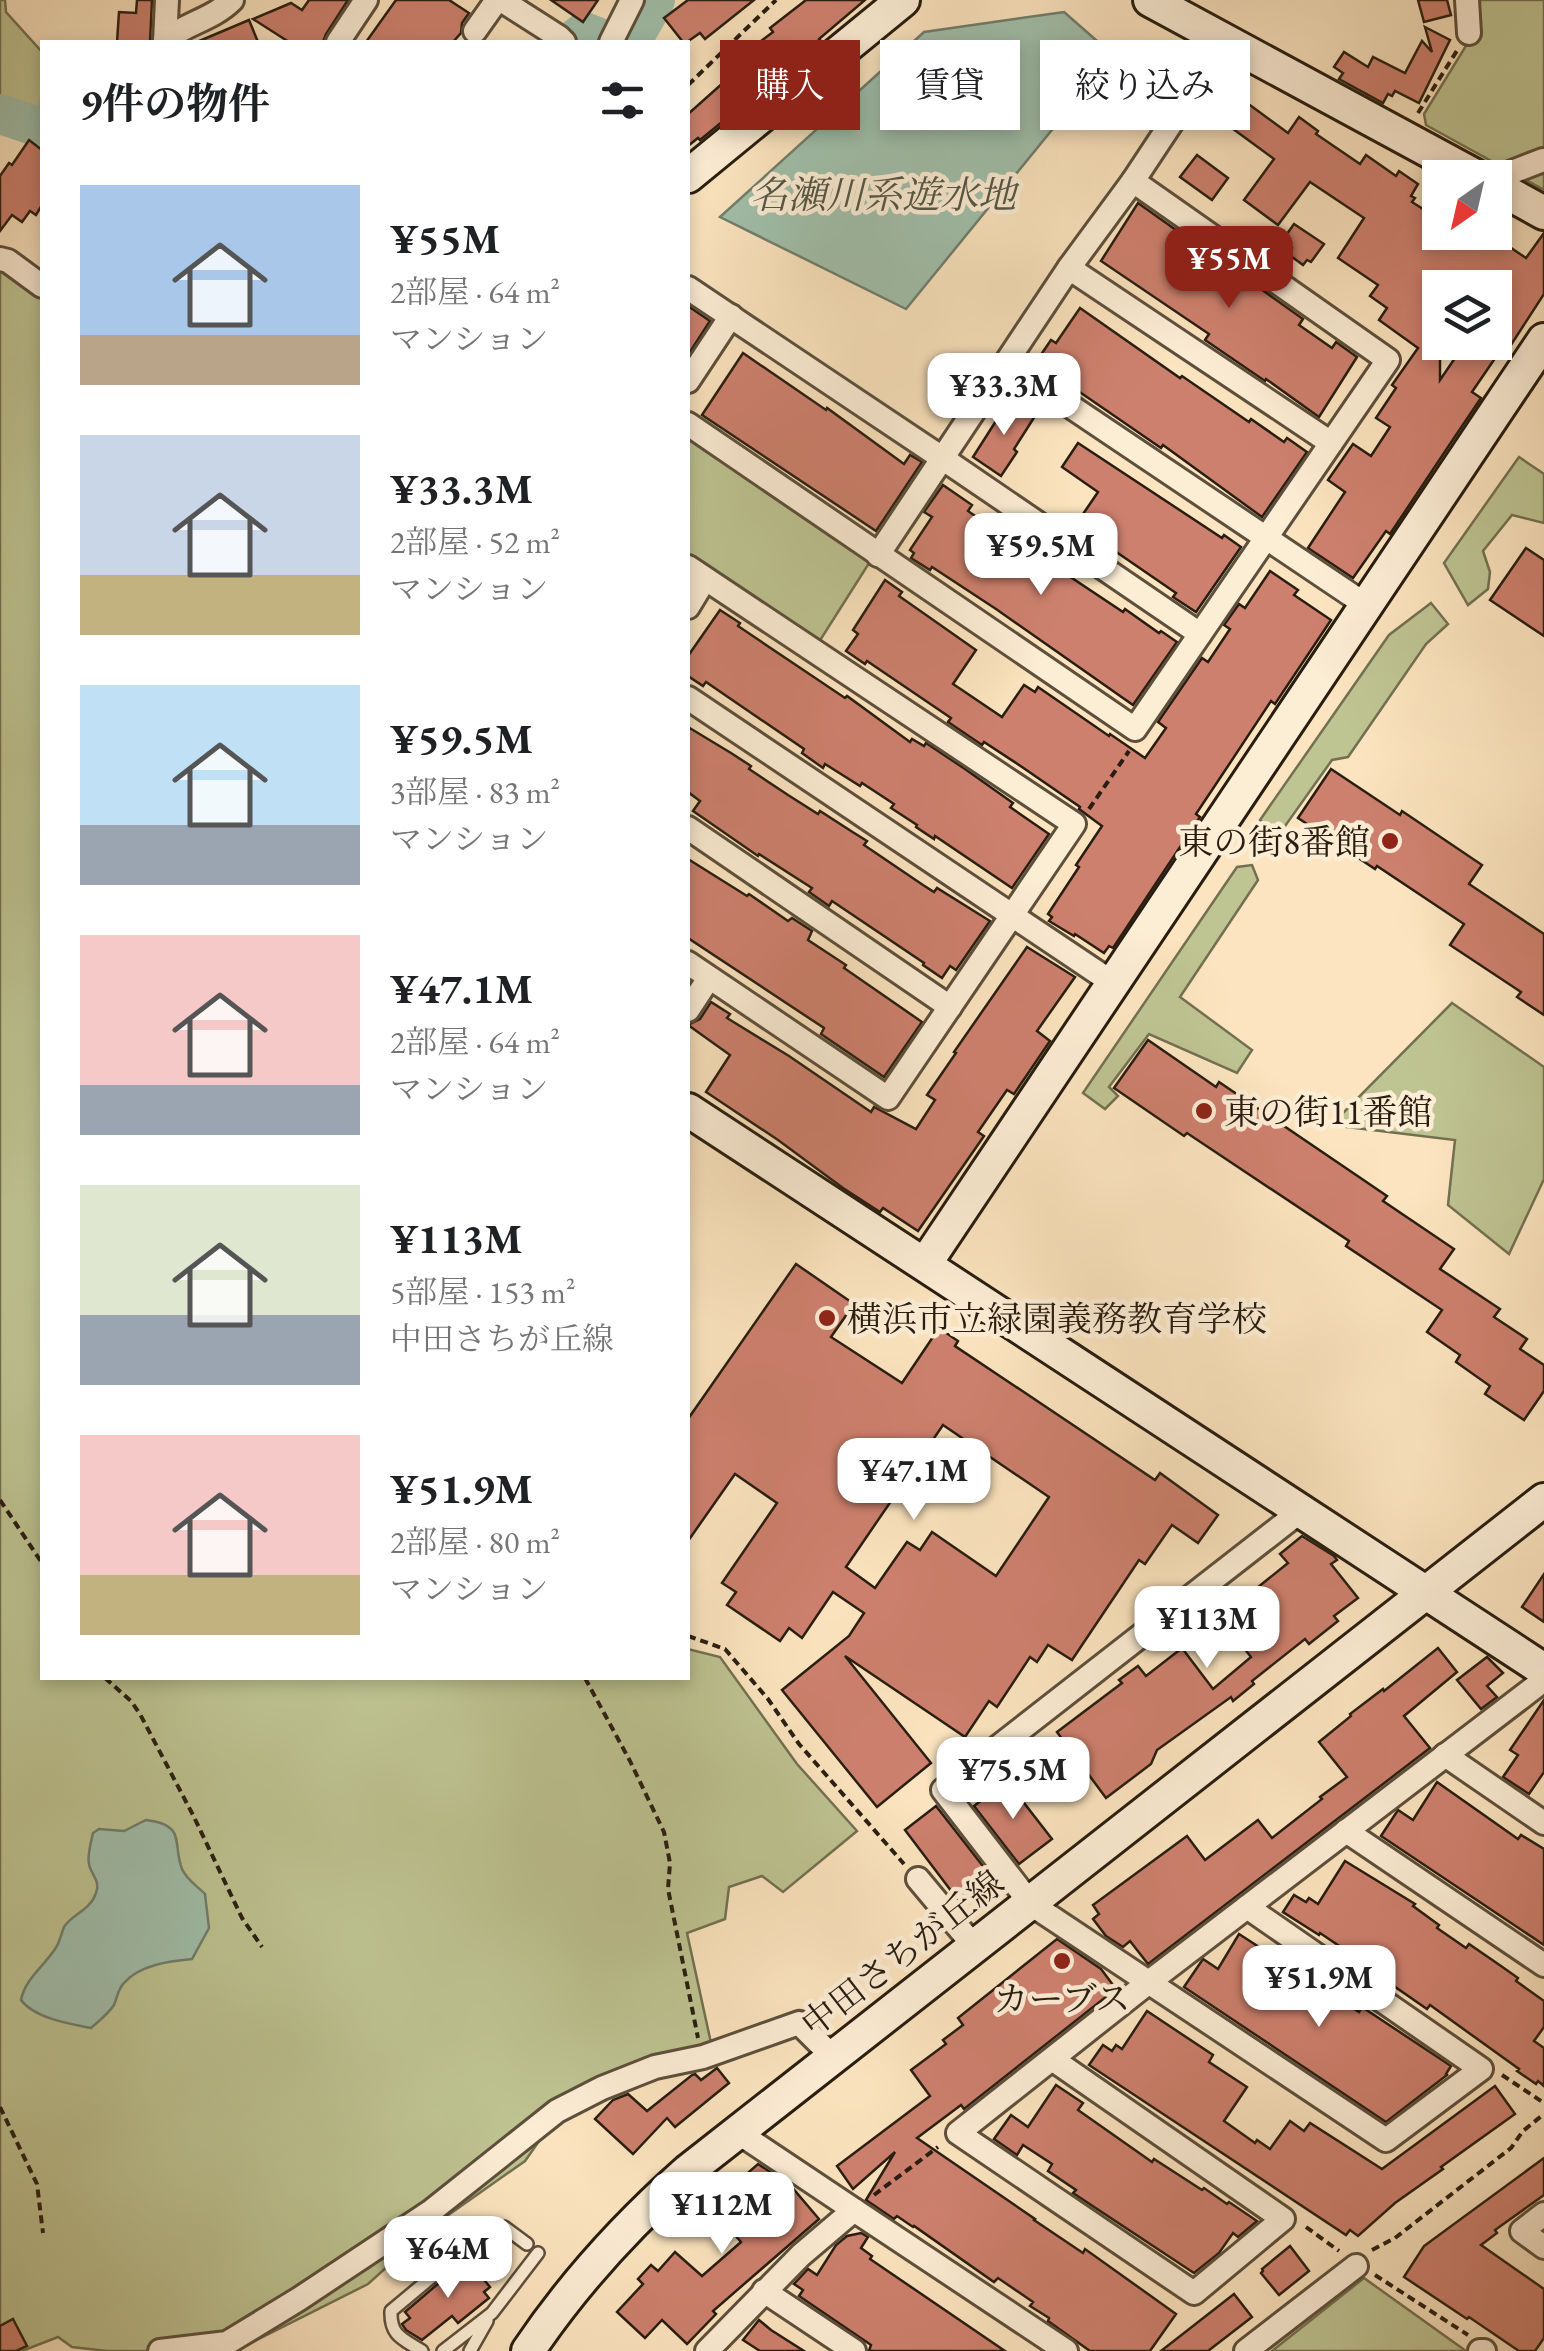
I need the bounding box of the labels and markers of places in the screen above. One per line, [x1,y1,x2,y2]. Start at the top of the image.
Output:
pin: ¥55M [1170,226,1288,311]
pin: ¥33.3M [923,353,1085,438]
pin: ¥59.5M [960,513,1122,598]
place label: 東の街8番館 [1178,819,1370,864]
marker: 東の街8番館 [1379,830,1401,852]
place label: 東の街11番館 [1224,1089,1433,1134]
marker: 東の街11番館 [1193,1100,1215,1122]
place label: 横浜市立緑園義務教育学校 [847,1296,1267,1341]
marker: 横浜市立緑園義務教育学校 [816,1307,838,1329]
pin: ¥47.1M [833,1438,995,1523]
pin: ¥113M [1137,1586,1277,1671]
pin: ¥75.5M [932,1737,1094,1822]
pin: ¥51.9M [1238,1945,1400,2030]
marker: カーブス [1051,1950,1073,1972]
place label: カーブス [994,1976,1130,2021]
pin: ¥112M [652,2172,792,2257]
pin: ¥64M [389,2216,507,2301]

